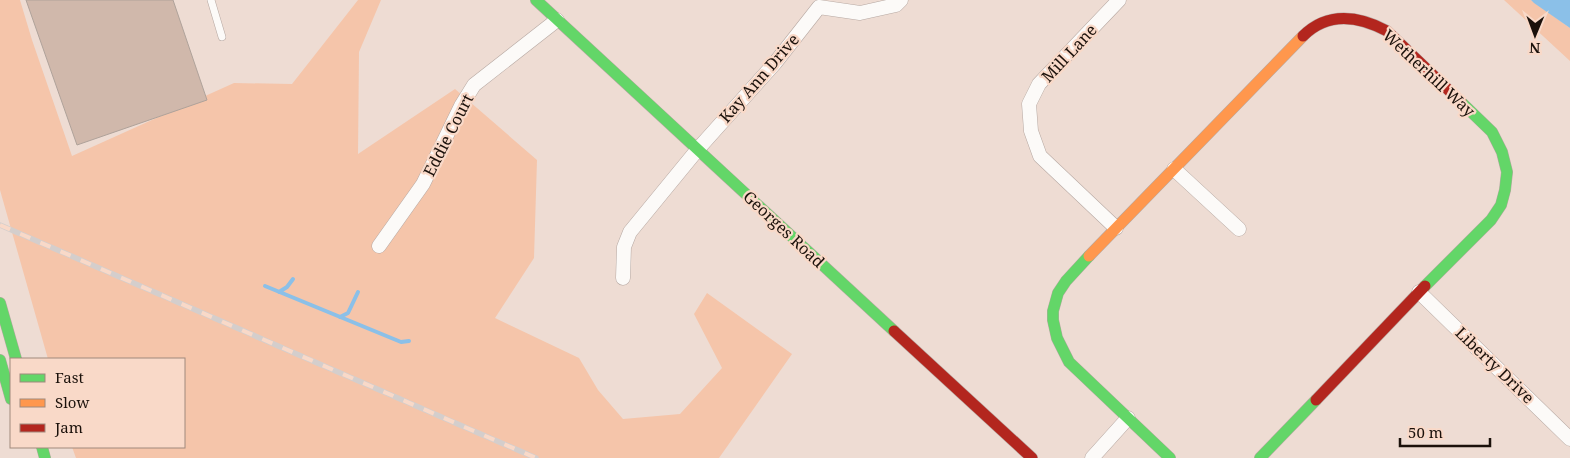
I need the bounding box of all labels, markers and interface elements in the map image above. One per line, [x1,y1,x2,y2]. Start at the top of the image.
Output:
north arrow [1510,10,1560,60]
street label: Mill Lane [1036,19,1102,87]
street label: Wetherhill Way [1378,24,1481,122]
street label: Kay Ann Drive [714,29,804,127]
text: N [1529,39,1540,58]
street label: Eddie Court [418,90,478,180]
street label: Georges Road [739,186,830,273]
street label: Liberty Drive [1451,322,1539,408]
legend [10,358,185,448]
text: Fast [55,367,84,387]
text: Slow [55,392,89,412]
scale bar [1400,416,1490,448]
text: Jam [54,417,83,437]
text: 50 m [1408,422,1443,442]

